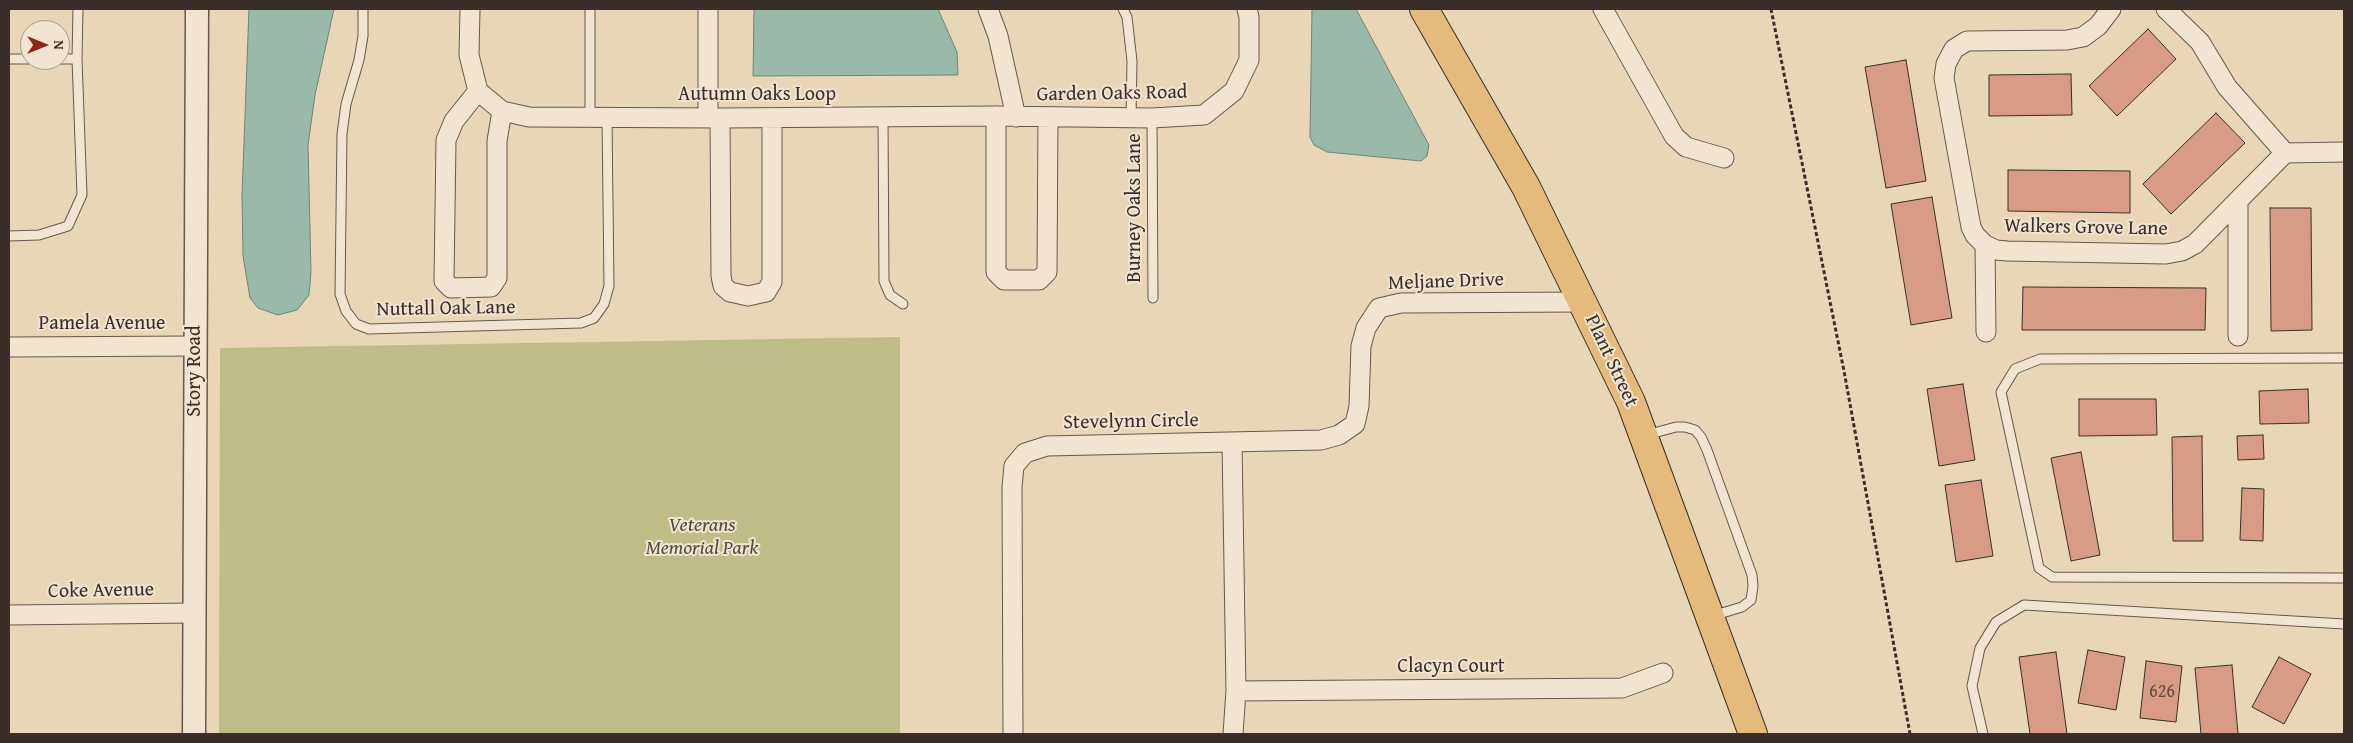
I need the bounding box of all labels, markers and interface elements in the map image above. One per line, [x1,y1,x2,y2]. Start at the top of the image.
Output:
north arrow [20,20,70,70]
text: N [49,40,69,50]
street label: Garden Oaks Road [1036,81,1188,107]
street label: Autumn Oaks Loop [678,83,836,107]
street label: Burney Oaks Lane [1123,133,1147,283]
street label: Walkers Grove Lane [2004,215,2168,241]
street label: Meljane Drive [1388,268,1504,296]
street label: Nuttall Oak Lane [376,296,516,322]
street label: Plant Street [1579,311,1643,411]
street label: Pamela Avenue [39,312,165,336]
street label: Story Road [183,325,207,417]
street label: Stevelynn Circle [1063,409,1199,435]
park label: Veterans Memorial Park [646,514,758,561]
street label: Coke Avenue [48,578,154,604]
street label: Clacyn Court [1397,655,1505,679]
house number: 626 [2149,681,2175,703]

